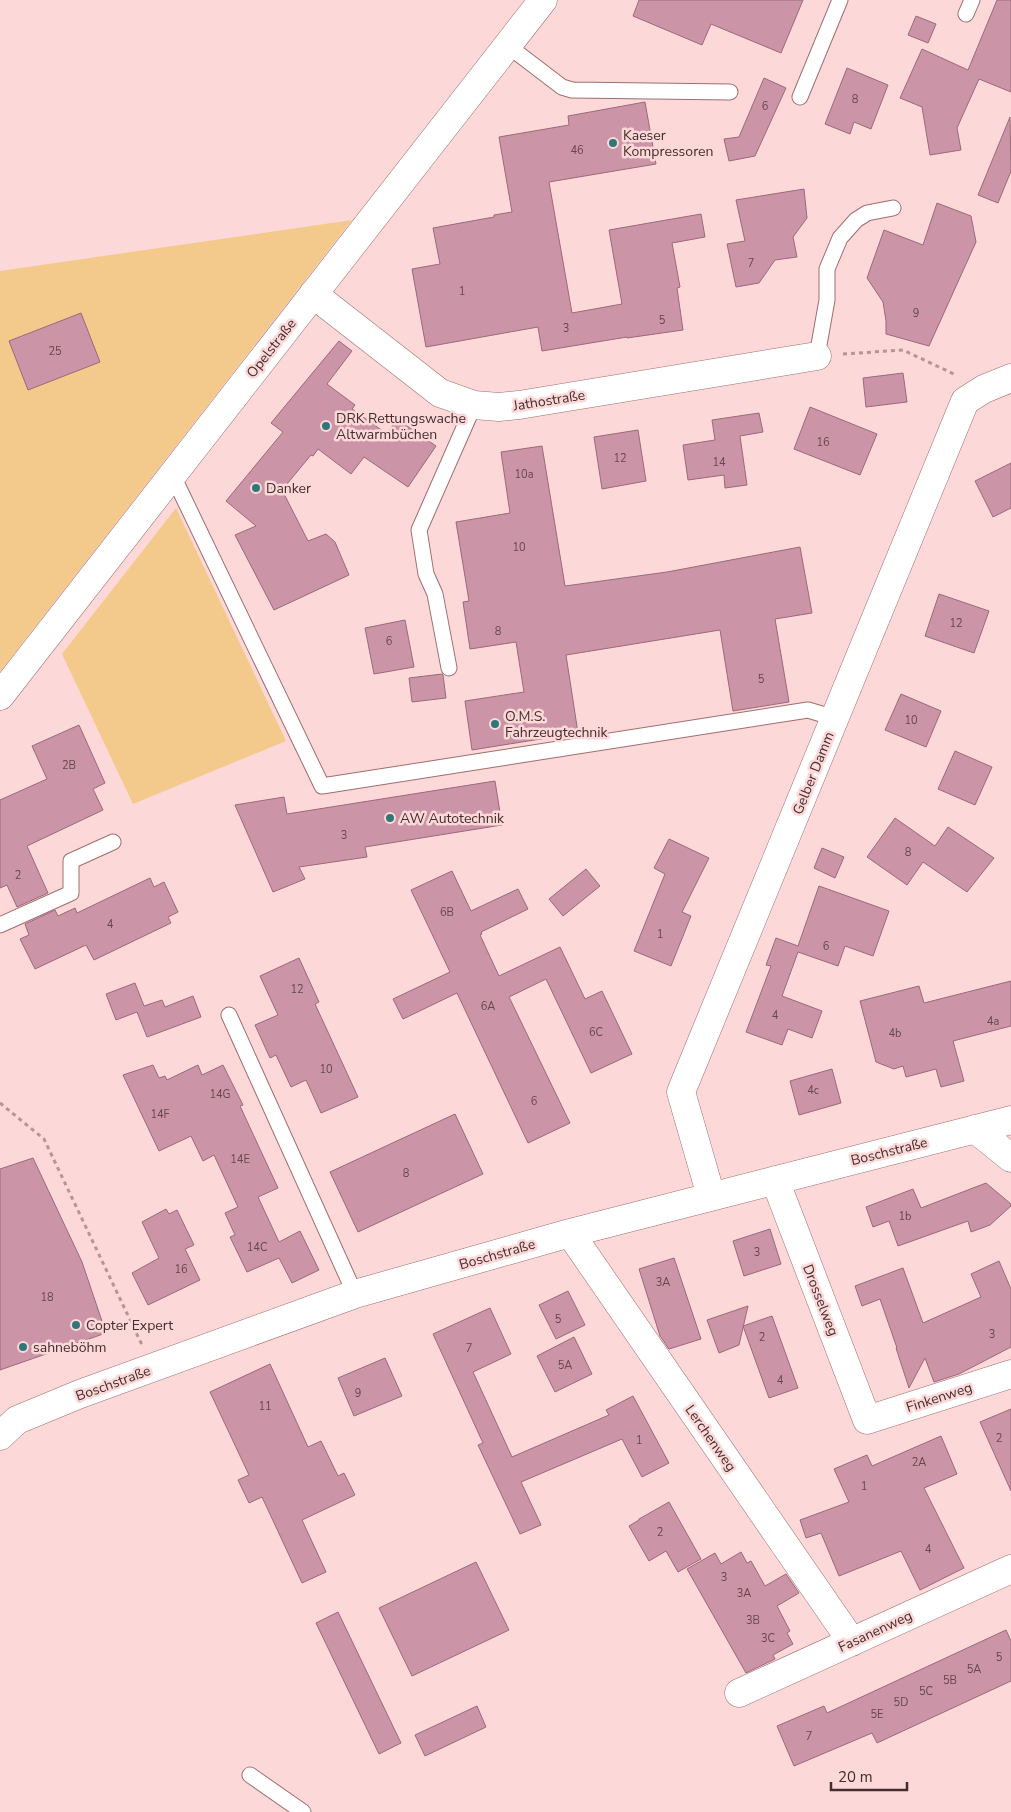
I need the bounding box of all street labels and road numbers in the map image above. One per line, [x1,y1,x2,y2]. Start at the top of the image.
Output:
street label: Opelstraße [242,315,301,382]
street label: Jathostraße [511,385,586,416]
street label: Gelber Damm [788,729,839,817]
street label: Boschstraße [849,1133,929,1170]
street label: Boschstraße [457,1235,537,1274]
street label: Drosselweg [798,1262,843,1339]
street label: Boschstraße [73,1361,153,1406]
street label: Finkenweg [904,1378,975,1417]
street label: Lerchenweg [681,1401,740,1475]
street label: Fasanenweg [835,1606,915,1657]

